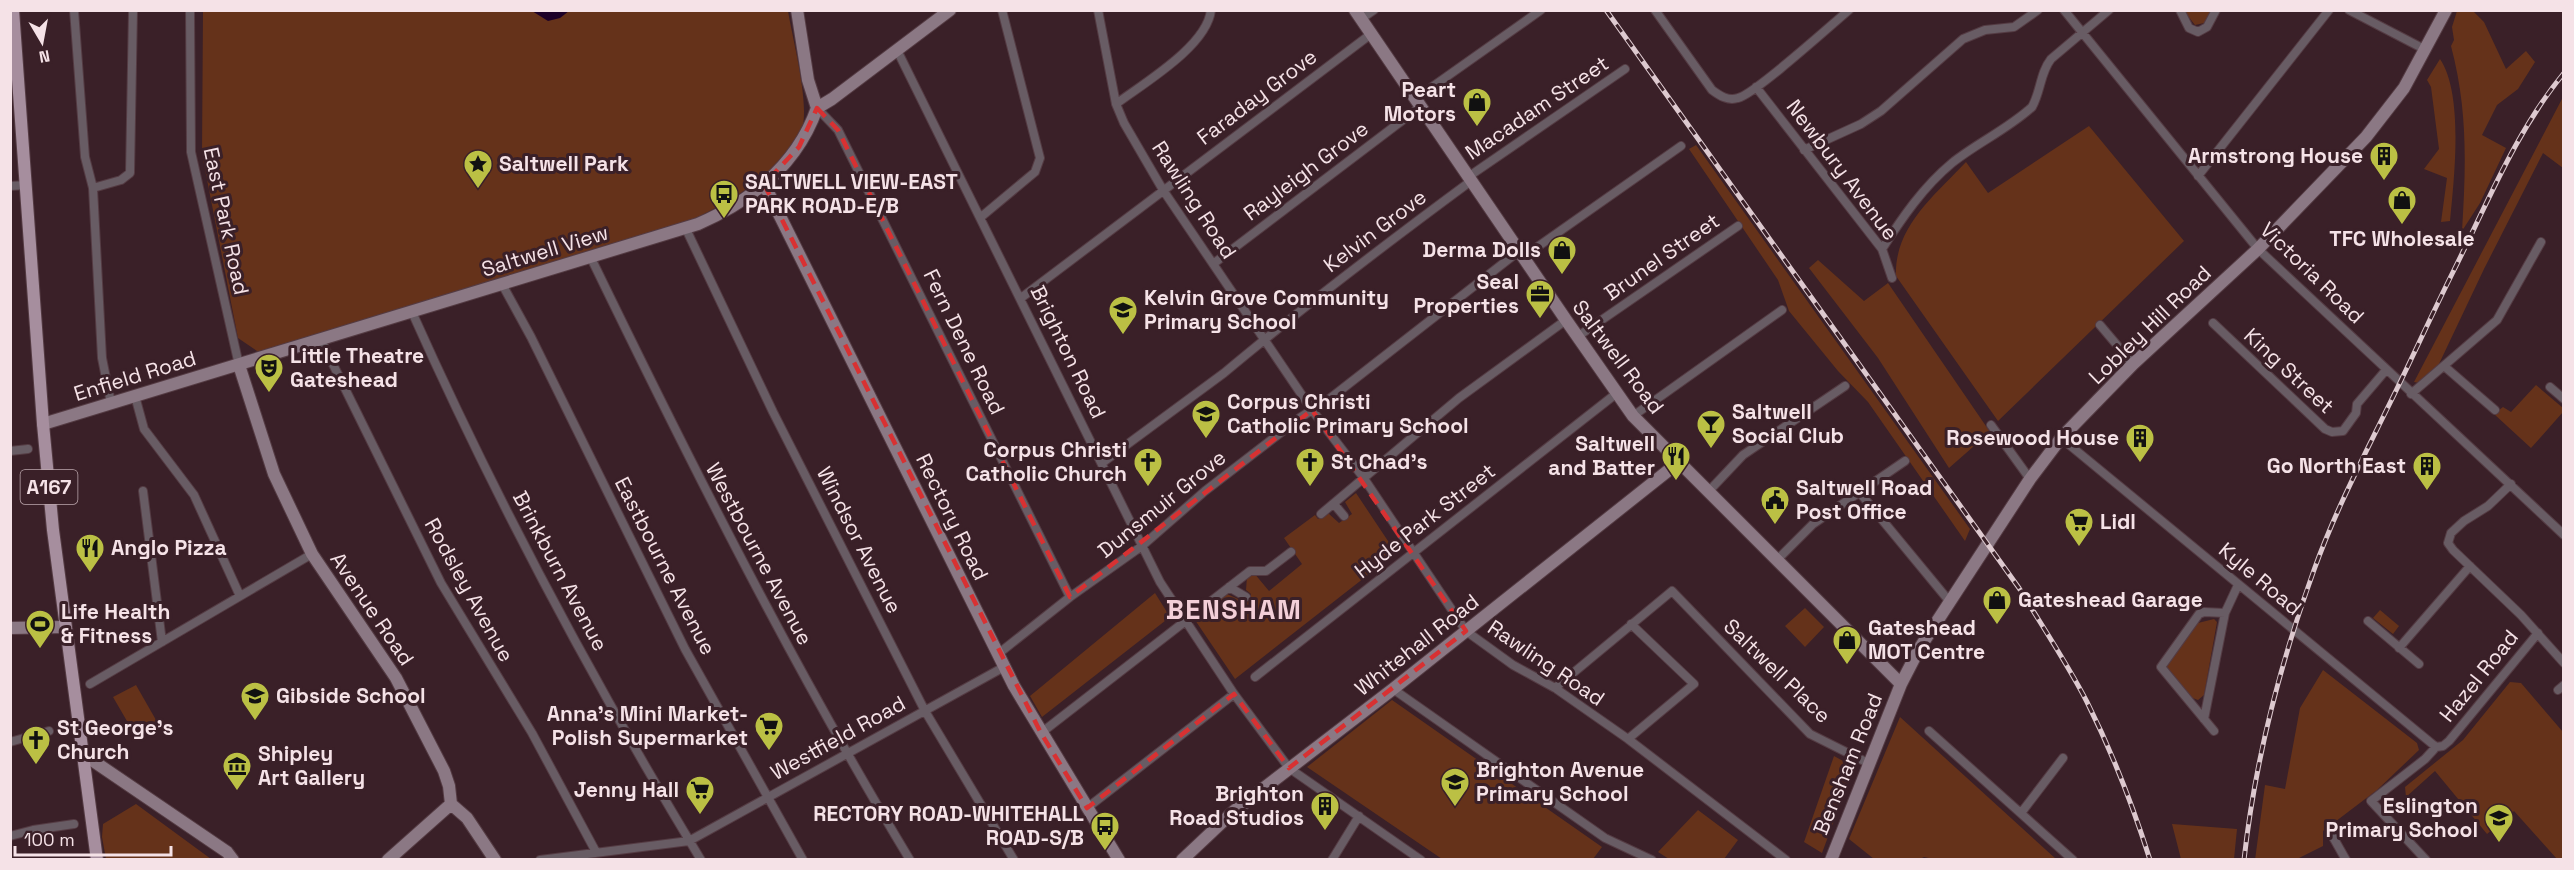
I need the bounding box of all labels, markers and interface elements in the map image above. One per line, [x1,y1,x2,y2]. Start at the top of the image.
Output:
north arrow [12,12,72,72]
street label: Faraday Grove [1191,43,1322,151]
text: N [37,45,52,68]
street label: Macadam Street [1460,50,1614,166]
place label: Peart Motors [1384,76,1456,127]
shop icon: Peart Motors [1461,86,1493,128]
street label: Newbury Avenue [1781,94,1904,245]
street label: Rayleigh Grove [1238,115,1374,226]
street label: Rawling Road [1146,136,1243,264]
building icon: Armstrong House [2368,140,2400,182]
place label: Armstrong House [2188,142,2363,169]
street label: East Park Road [198,145,255,297]
place icon: Saltwell Park [462,148,494,190]
place label: Saltwell Park [499,150,629,177]
place label: SALTWELL VIEW-EAST PARK ROAD-E/B [745,168,958,219]
bus stop icon: SALTWELL VIEW-EAST PARK ROAD-E/B [708,178,740,220]
street label: Kelvin Grove [1318,183,1432,278]
shop icon: TFC Wholesale [2386,184,2418,226]
street label: Brunel Street [1599,207,1725,306]
street label: Victoria Road [2255,216,2370,329]
street label: Saltwell View [478,218,612,283]
place label: TFC Wholesale [2329,225,2475,252]
shop icon: Derma Dolls [1546,234,1578,276]
place label: Derma Dolls [1422,236,1541,263]
street label: Lobley Hill Road [2083,259,2217,390]
street label: Fern Dene Road [918,265,1011,419]
place label: Seal Properties [1413,268,1519,319]
office icon: Seal Properties [1524,278,1556,320]
street label: Brighton Road [1025,281,1112,423]
place label: Kelvin Grove Community Primary School [1144,284,1389,335]
school or university icon: Kelvin Grove Community Primary School [1107,294,1139,336]
street label: Saltwell Road [1567,294,1670,419]
street label: King Street [2238,322,2340,419]
place label: Little Theatre Gateshead [290,342,424,393]
street label: Enfield Road [70,344,199,407]
theatre icon: Little Theatre Gateshead [253,352,285,394]
place label: Corpus Christi Catholic Primary School [1227,388,1469,439]
school or university icon: Corpus Christi Catholic Primary School [1190,398,1222,440]
place label: Saltwell Social Club [1732,398,1844,449]
bar icon: Saltwell Social Club [1695,408,1727,450]
building icon: Rosewood House [2124,422,2156,464]
place label: Rosewood House [1946,424,2119,451]
place label: Saltwell and Batter [1548,430,1655,481]
place label: Corpus Christi Catholic Church [966,436,1127,487]
restaurant icon: Saltwell and Batter [1660,440,1692,482]
street label: Dunsmuir Grove [1092,444,1231,564]
church icon: Corpus Christi Catholic Church [1132,446,1164,488]
church icon: St Chad's [1294,446,1326,488]
place label: St Chad's [1331,448,1427,475]
street label: Rectory Road [910,449,995,585]
building icon: Go North East [2411,450,2443,492]
place label: Go North East [2267,452,2406,479]
street label: Hyde Park Street [1349,457,1500,584]
street label: Westbourne Avenue [700,458,819,650]
street label: Windsor Avenue [811,462,908,618]
road number: A167 [20,470,78,504]
street label: Eastbourne Avenue [609,472,722,659]
place label: Saltwell Road Post Office [1796,474,1933,525]
public building icon: Saltwell Road Post Office [1759,484,1791,526]
street label: Brinkburn Avenue [507,486,614,655]
supermarket icon: Lidl [2063,506,2095,548]
place label: Lidl [2100,508,2136,535]
street label: Rodsley Avenue [419,513,520,667]
restaurant icon: Anglo Pizza [74,532,106,574]
place label: Anglo Pizza [111,534,227,561]
street label: Kyle Road [2213,536,2307,621]
street label: Avenue Road [325,547,420,671]
shop icon: Gateshead Garage [1981,584,2013,626]
place label: Gateshead Garage [2018,586,2203,613]
street label: Whitehall Road [1349,588,1484,702]
district label: BENSHAM [1166,592,1302,627]
place label: Life Health & Fitness [61,598,170,649]
sports icon: Life Health & Fitness [24,608,56,650]
street label: Rawling Road [1483,613,1610,712]
street label: Saltwell Place [1718,613,1837,729]
place label: Gateshead MOT Centre [1868,614,1985,665]
shop icon: Gateshead MOT Centre [1831,624,1863,666]
street label: Hazel Road [2433,624,2524,727]
school or university icon: Gibside School [239,680,271,722]
place label: Gibside School [276,682,426,709]
street label: Westfield Road [766,689,910,786]
street label: Bensham Road [1807,689,1888,839]
place label: Anna's Mini Market- Polish Supermarket [547,700,748,751]
supermarket icon: Anna's Mini Market- Polish Supermarket [753,710,785,752]
place label: St George's Church [57,714,173,765]
church icon: St George's Church [20,724,52,766]
place label: Shipley Art Gallery [258,740,365,791]
museum icon: Shipley Art Gallery [221,750,253,792]
place label: Brighton Avenue Primary School [1476,756,1644,807]
school or university icon: Brighton Avenue Primary School [1439,766,1471,808]
supermarket icon: Jenny Hall [684,774,716,816]
place label: Jenny Hall [574,776,679,803]
place label: Brighton Road Studios [1169,780,1304,831]
building icon: Brighton Road Studios [1309,790,1341,832]
place label: Eslington Primary School [2325,792,2478,843]
place label: RECTORY ROAD-WHITEHALL ROAD-S/B [813,800,1084,851]
school or university icon: Eslington Primary School [2483,802,2515,844]
bus stop icon: RECTORY ROAD-WHITEHALL ROAD-S/B [1089,810,1121,852]
scale bar [15,819,171,857]
text: 100 m [24,828,75,851]

